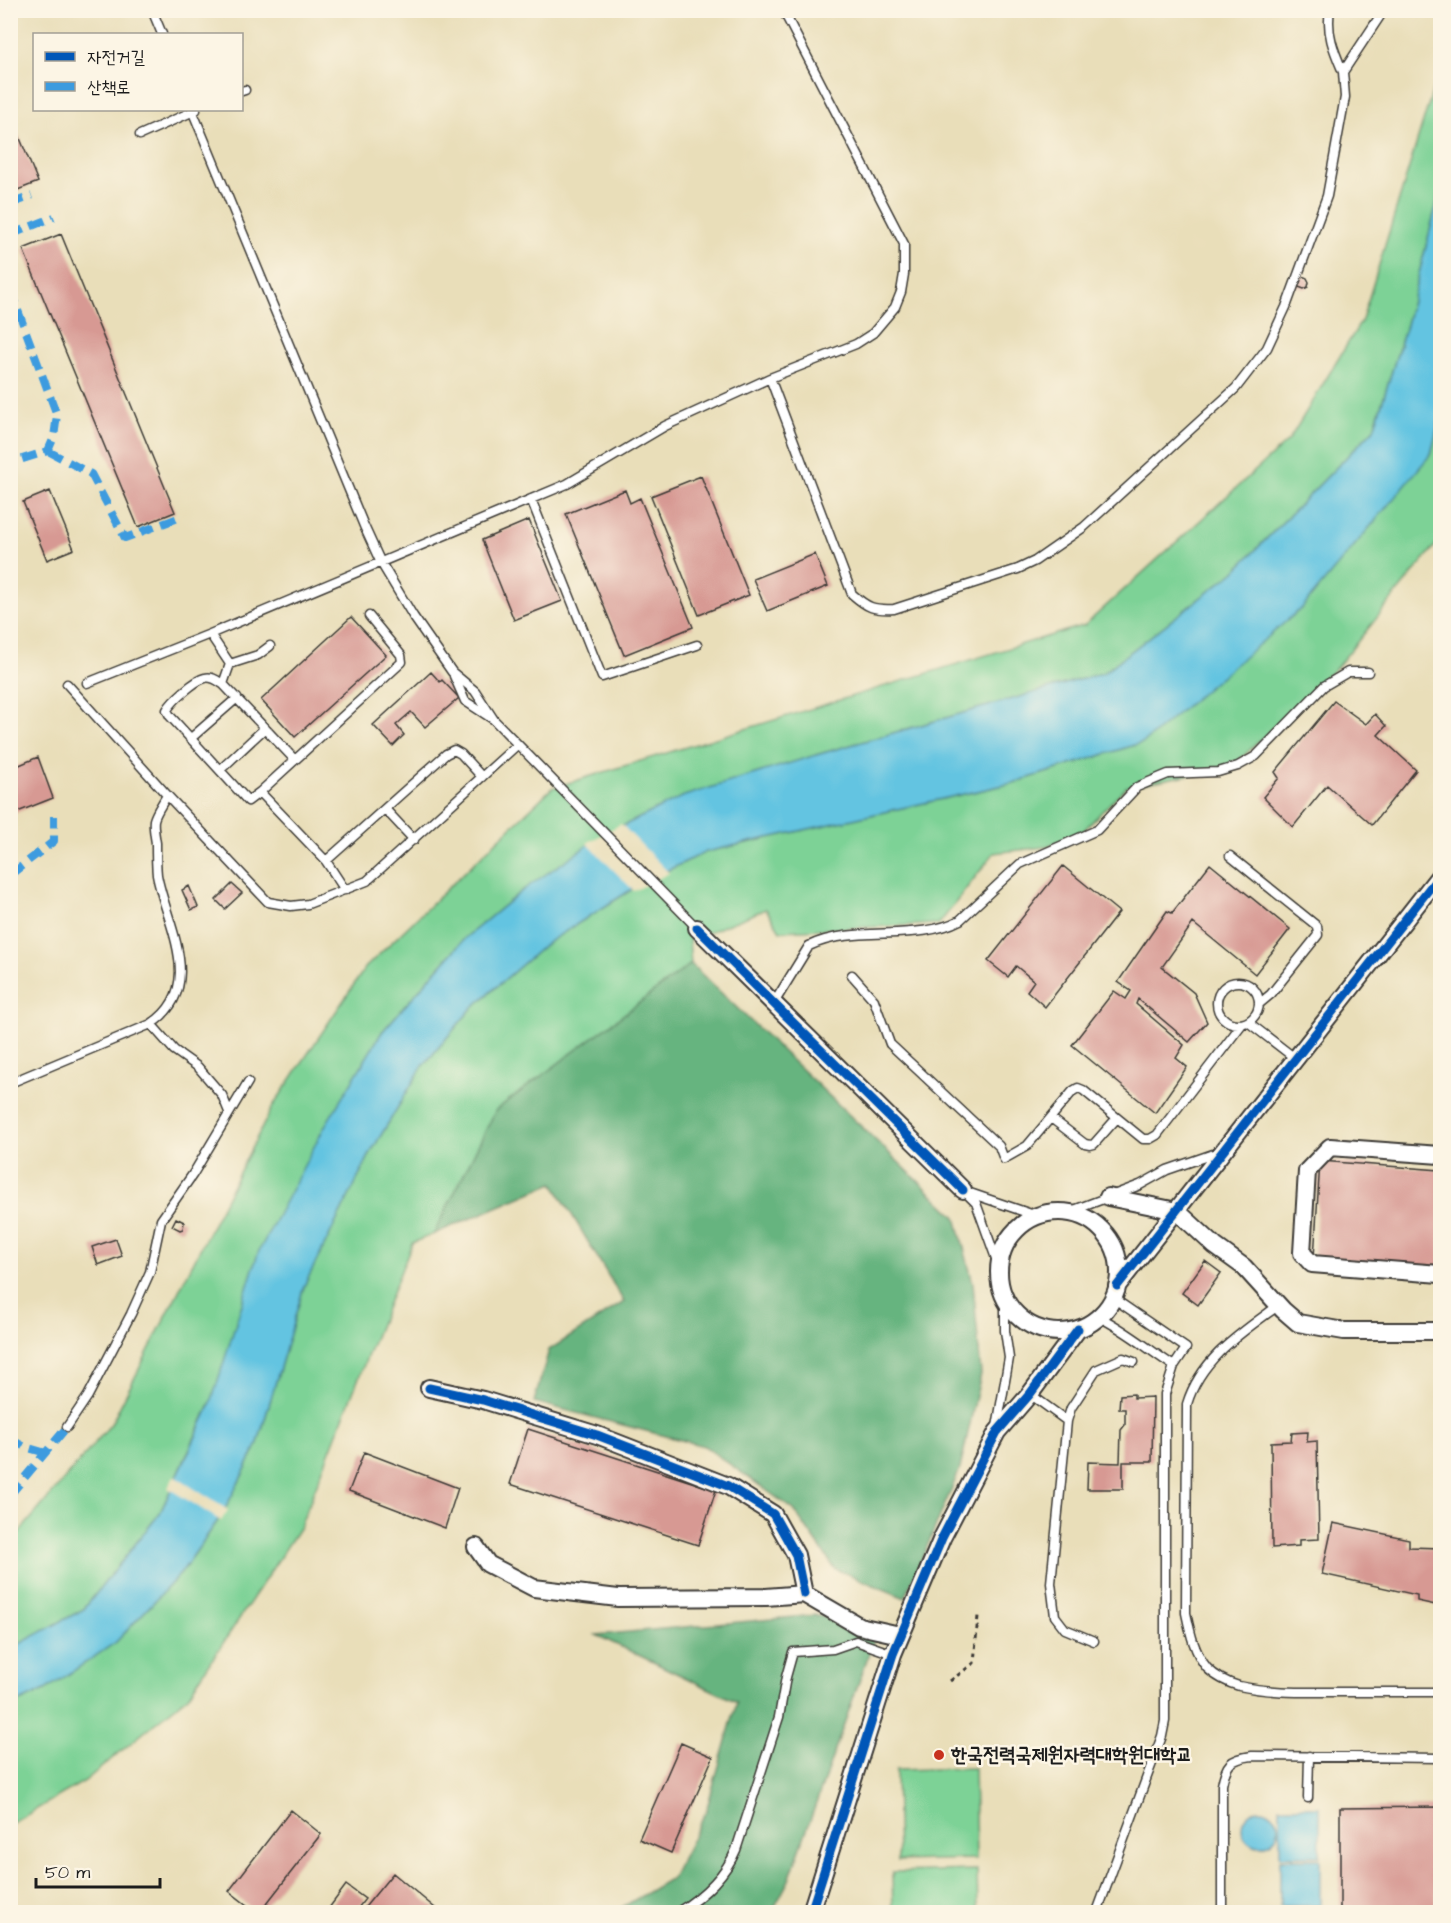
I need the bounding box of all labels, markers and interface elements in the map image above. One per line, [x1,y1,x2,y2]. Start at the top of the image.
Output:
legend [33,33,243,111]
text: 자전거길 [87,45,145,70]
text: 산책로 [87,75,130,100]
place label: 한국전력국제원자력대학원대학교 [950,1741,1192,1769]
marker: 한국전력국제원자력대학원대학교 [932,1748,946,1762]
scale bar [36,1851,160,1889]
text: 50 m [45,1860,90,1885]

